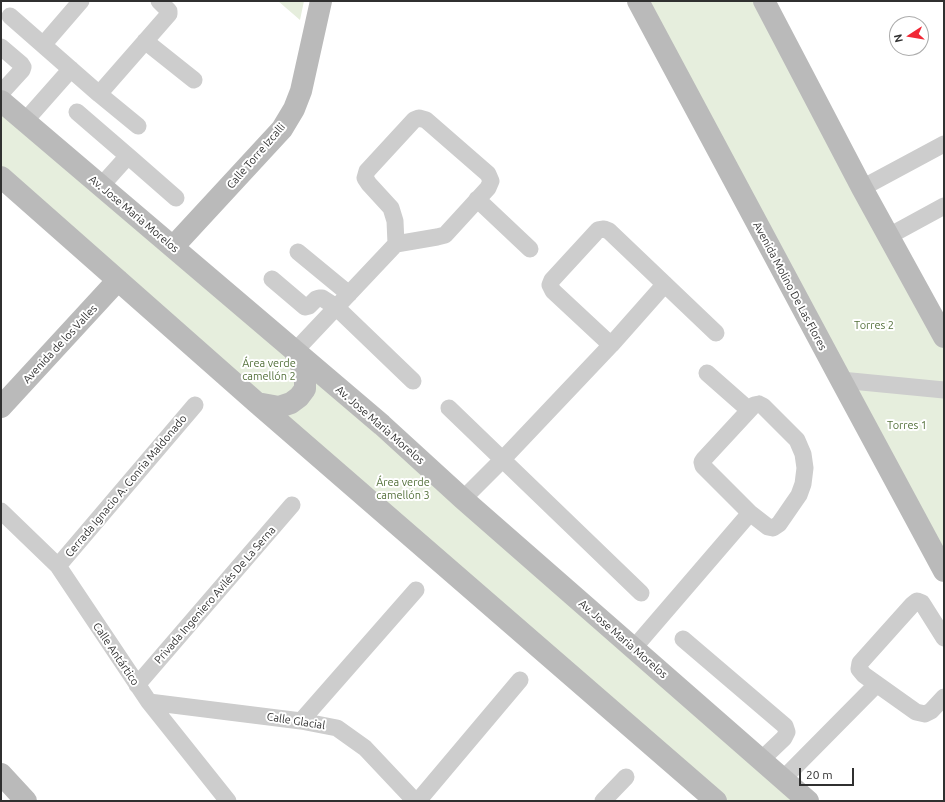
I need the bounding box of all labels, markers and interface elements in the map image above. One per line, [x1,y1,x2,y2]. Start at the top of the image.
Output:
north arrow [889,16,929,56]
text: N [892,33,905,44]
street label: Calle Torre Izcalli [224,120,288,192]
street label: Av. Jose Maria Morelos [86,173,182,255]
street label: Avenida Molino De Las Flores [750,219,830,353]
street label: Avenida de los Valles [20,302,100,386]
park label: Torres 2 [854,318,894,332]
park label: Área verde camellón 2 [242,356,296,382]
street label: Av. Jose Maria Morelos [333,383,427,467]
street label: Cerrada Ignacio A. Conria Maldonado [62,412,190,560]
park label: Torres 1 [887,418,927,432]
park label: Área verde camellón 3 [376,475,430,501]
street label: Privada Ingeniero Avilés De La Serna [152,523,278,667]
street label: Av. Jose Maria Morelos [576,597,670,681]
street label: Calle Antártico [90,620,142,688]
street label: Calle Glacial [266,710,326,732]
scale bar [801,760,856,786]
text: 20 m [806,768,833,781]

